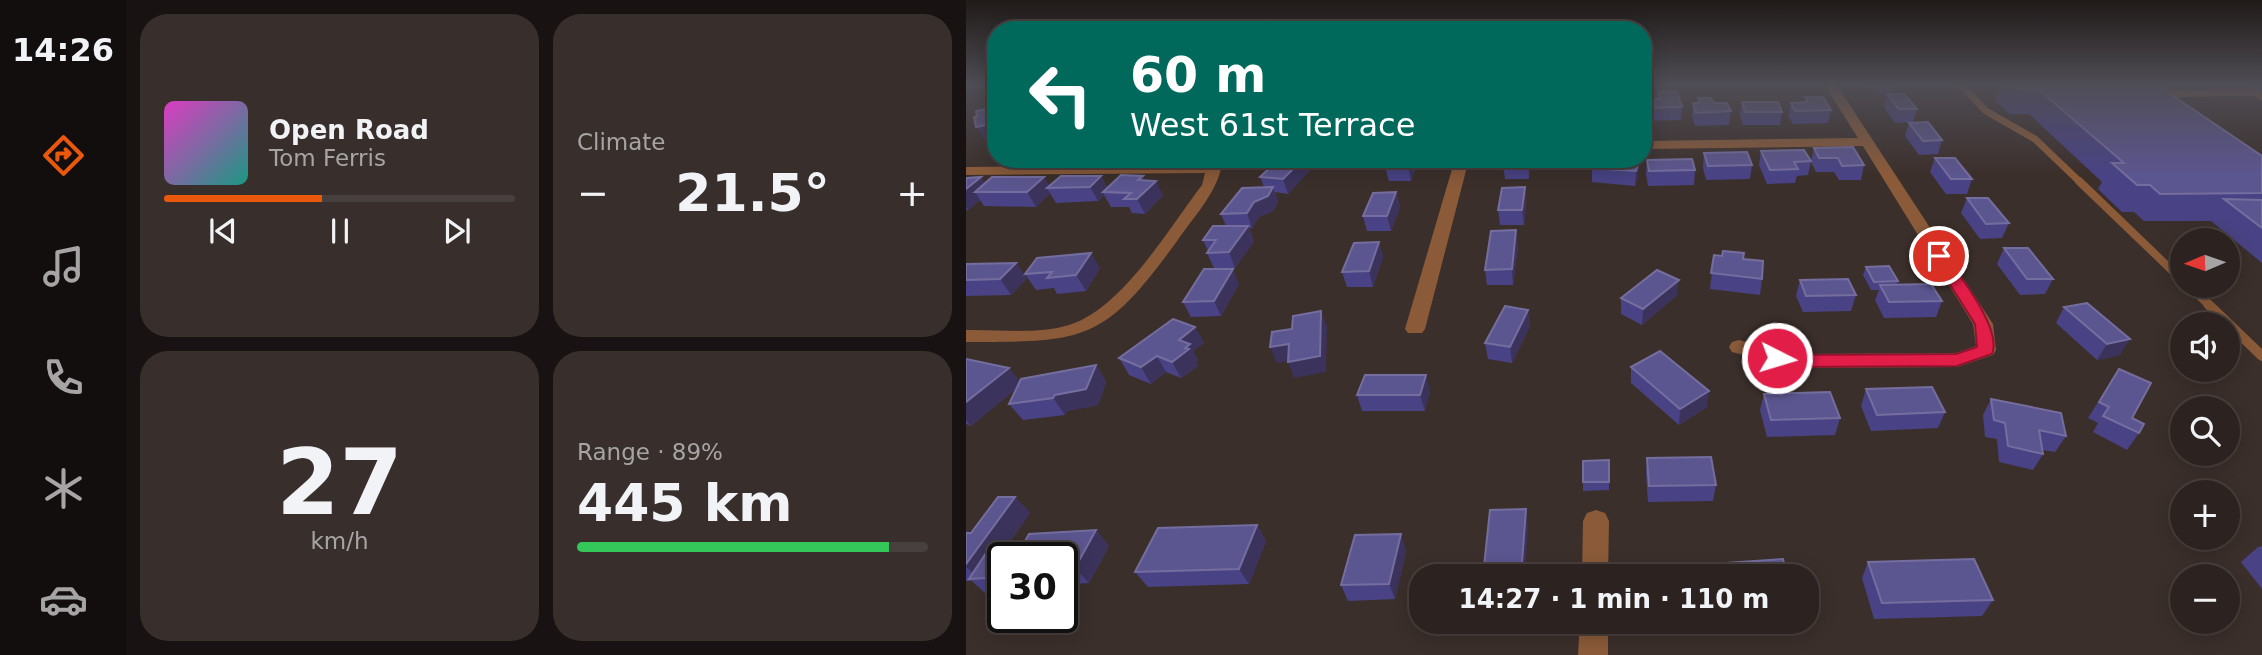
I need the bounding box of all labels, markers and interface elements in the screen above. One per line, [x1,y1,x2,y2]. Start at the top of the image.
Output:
text: 14:26 [12,31,114,69]
text: 60 m [1130,47,1266,104]
icon: left [1015,49,1106,140]
text: West 61st Terrace [1130,106,1415,144]
text: Open Road [269,115,429,145]
text: Climate [577,129,666,155]
icon: directions [39,131,88,180]
text: Tom Ferris [269,145,386,171]
text: 21.5° [675,163,830,223]
text: − [577,171,609,215]
text: + [896,171,928,215]
icon: previous [204,212,242,250]
icon: pause [321,212,359,250]
icon: next [438,212,476,250]
pin [1909,226,1969,286]
north arrow [2170,228,2240,298]
map controls [2170,228,2240,634]
icon: arrive [1920,237,1958,275]
icon: music [39,242,88,291]
button: sound [2170,312,2240,382]
position arrow [1740,321,1814,395]
icon: phone [39,353,88,402]
button: search [2170,396,2240,466]
text: 27 [276,430,403,535]
text: Range · 89% [577,439,723,465]
icon: climate [39,464,88,513]
text: 445 km [577,473,792,533]
button: + [2170,480,2240,550]
text: km/h [310,528,369,554]
speed limit sign: 30 [987,542,1078,633]
button: − [2170,564,2240,634]
icon: car [39,575,88,624]
text: 14:27 · 1 min · 110 m [1459,584,1769,614]

